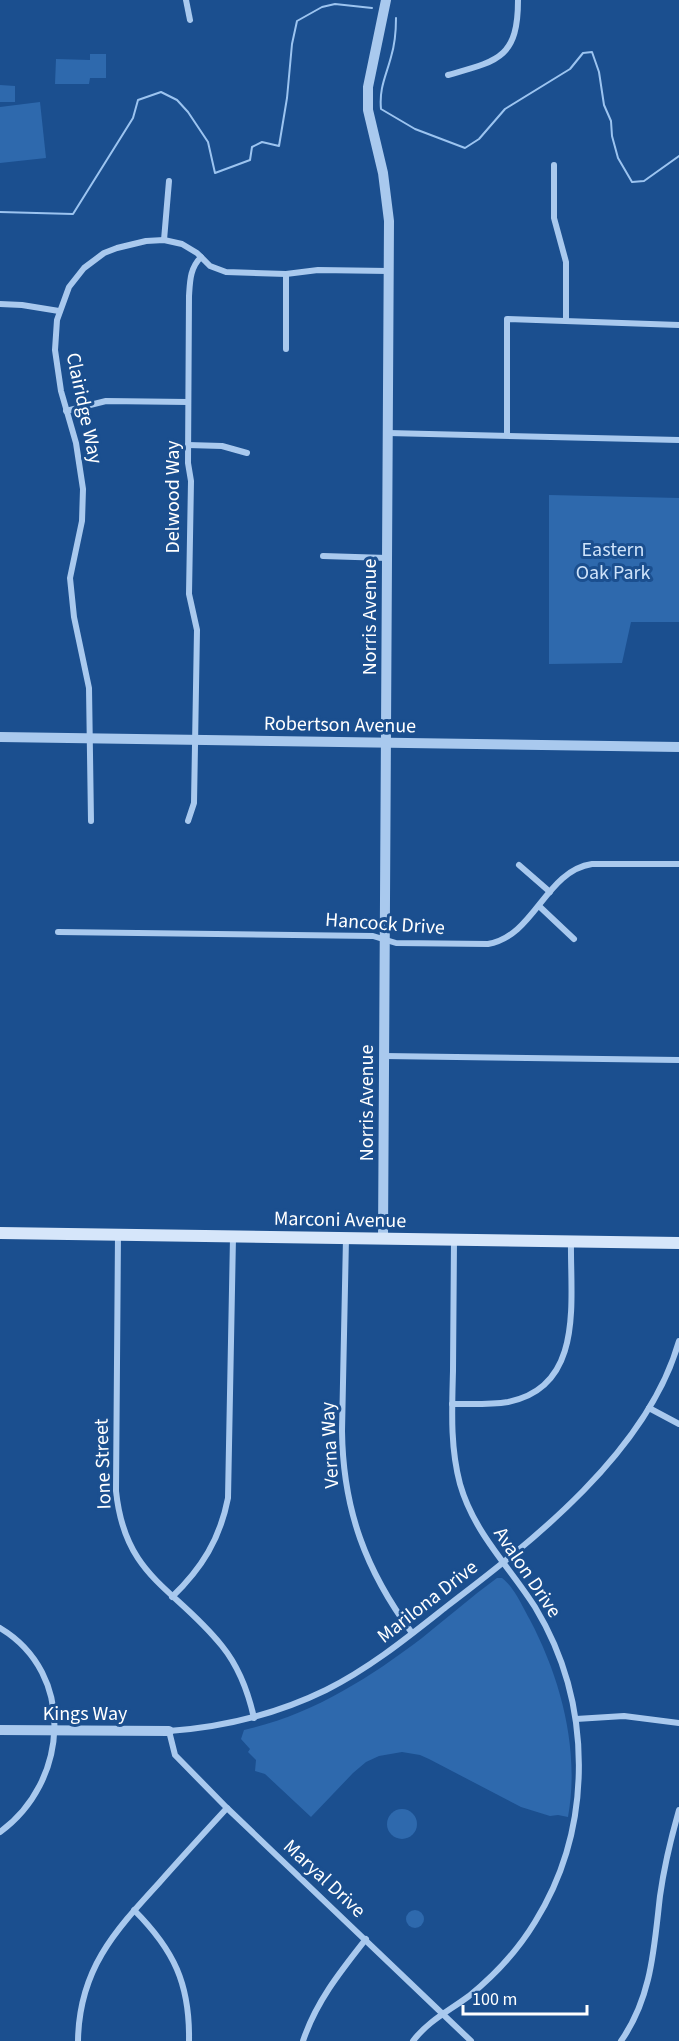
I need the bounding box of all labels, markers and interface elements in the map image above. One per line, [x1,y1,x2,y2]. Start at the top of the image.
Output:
street label: Clairidge Way [59,350,110,467]
street label: Delwood Way [159,440,187,554]
park label: Eastern Oak Park [576,536,650,587]
street label: Norris Avenue [356,559,384,675]
street label: Robertson Avenue [264,710,416,740]
street label: Hancock Drive [324,906,446,942]
street label: Norris Avenue [353,1045,381,1161]
street label: Marconi Avenue [274,1205,406,1235]
street label: Verna Way [314,1400,346,1489]
street label: Ione Street [87,1418,119,1510]
street label: Avalon Drive [486,1522,568,1624]
street label: Marilona Drive [371,1554,484,1650]
street label: Kings Way [43,1700,128,1728]
street label: Maryal Drive [277,1833,372,1924]
scale bar [463,1978,588,2016]
text: 100 m [472,1987,517,2012]

